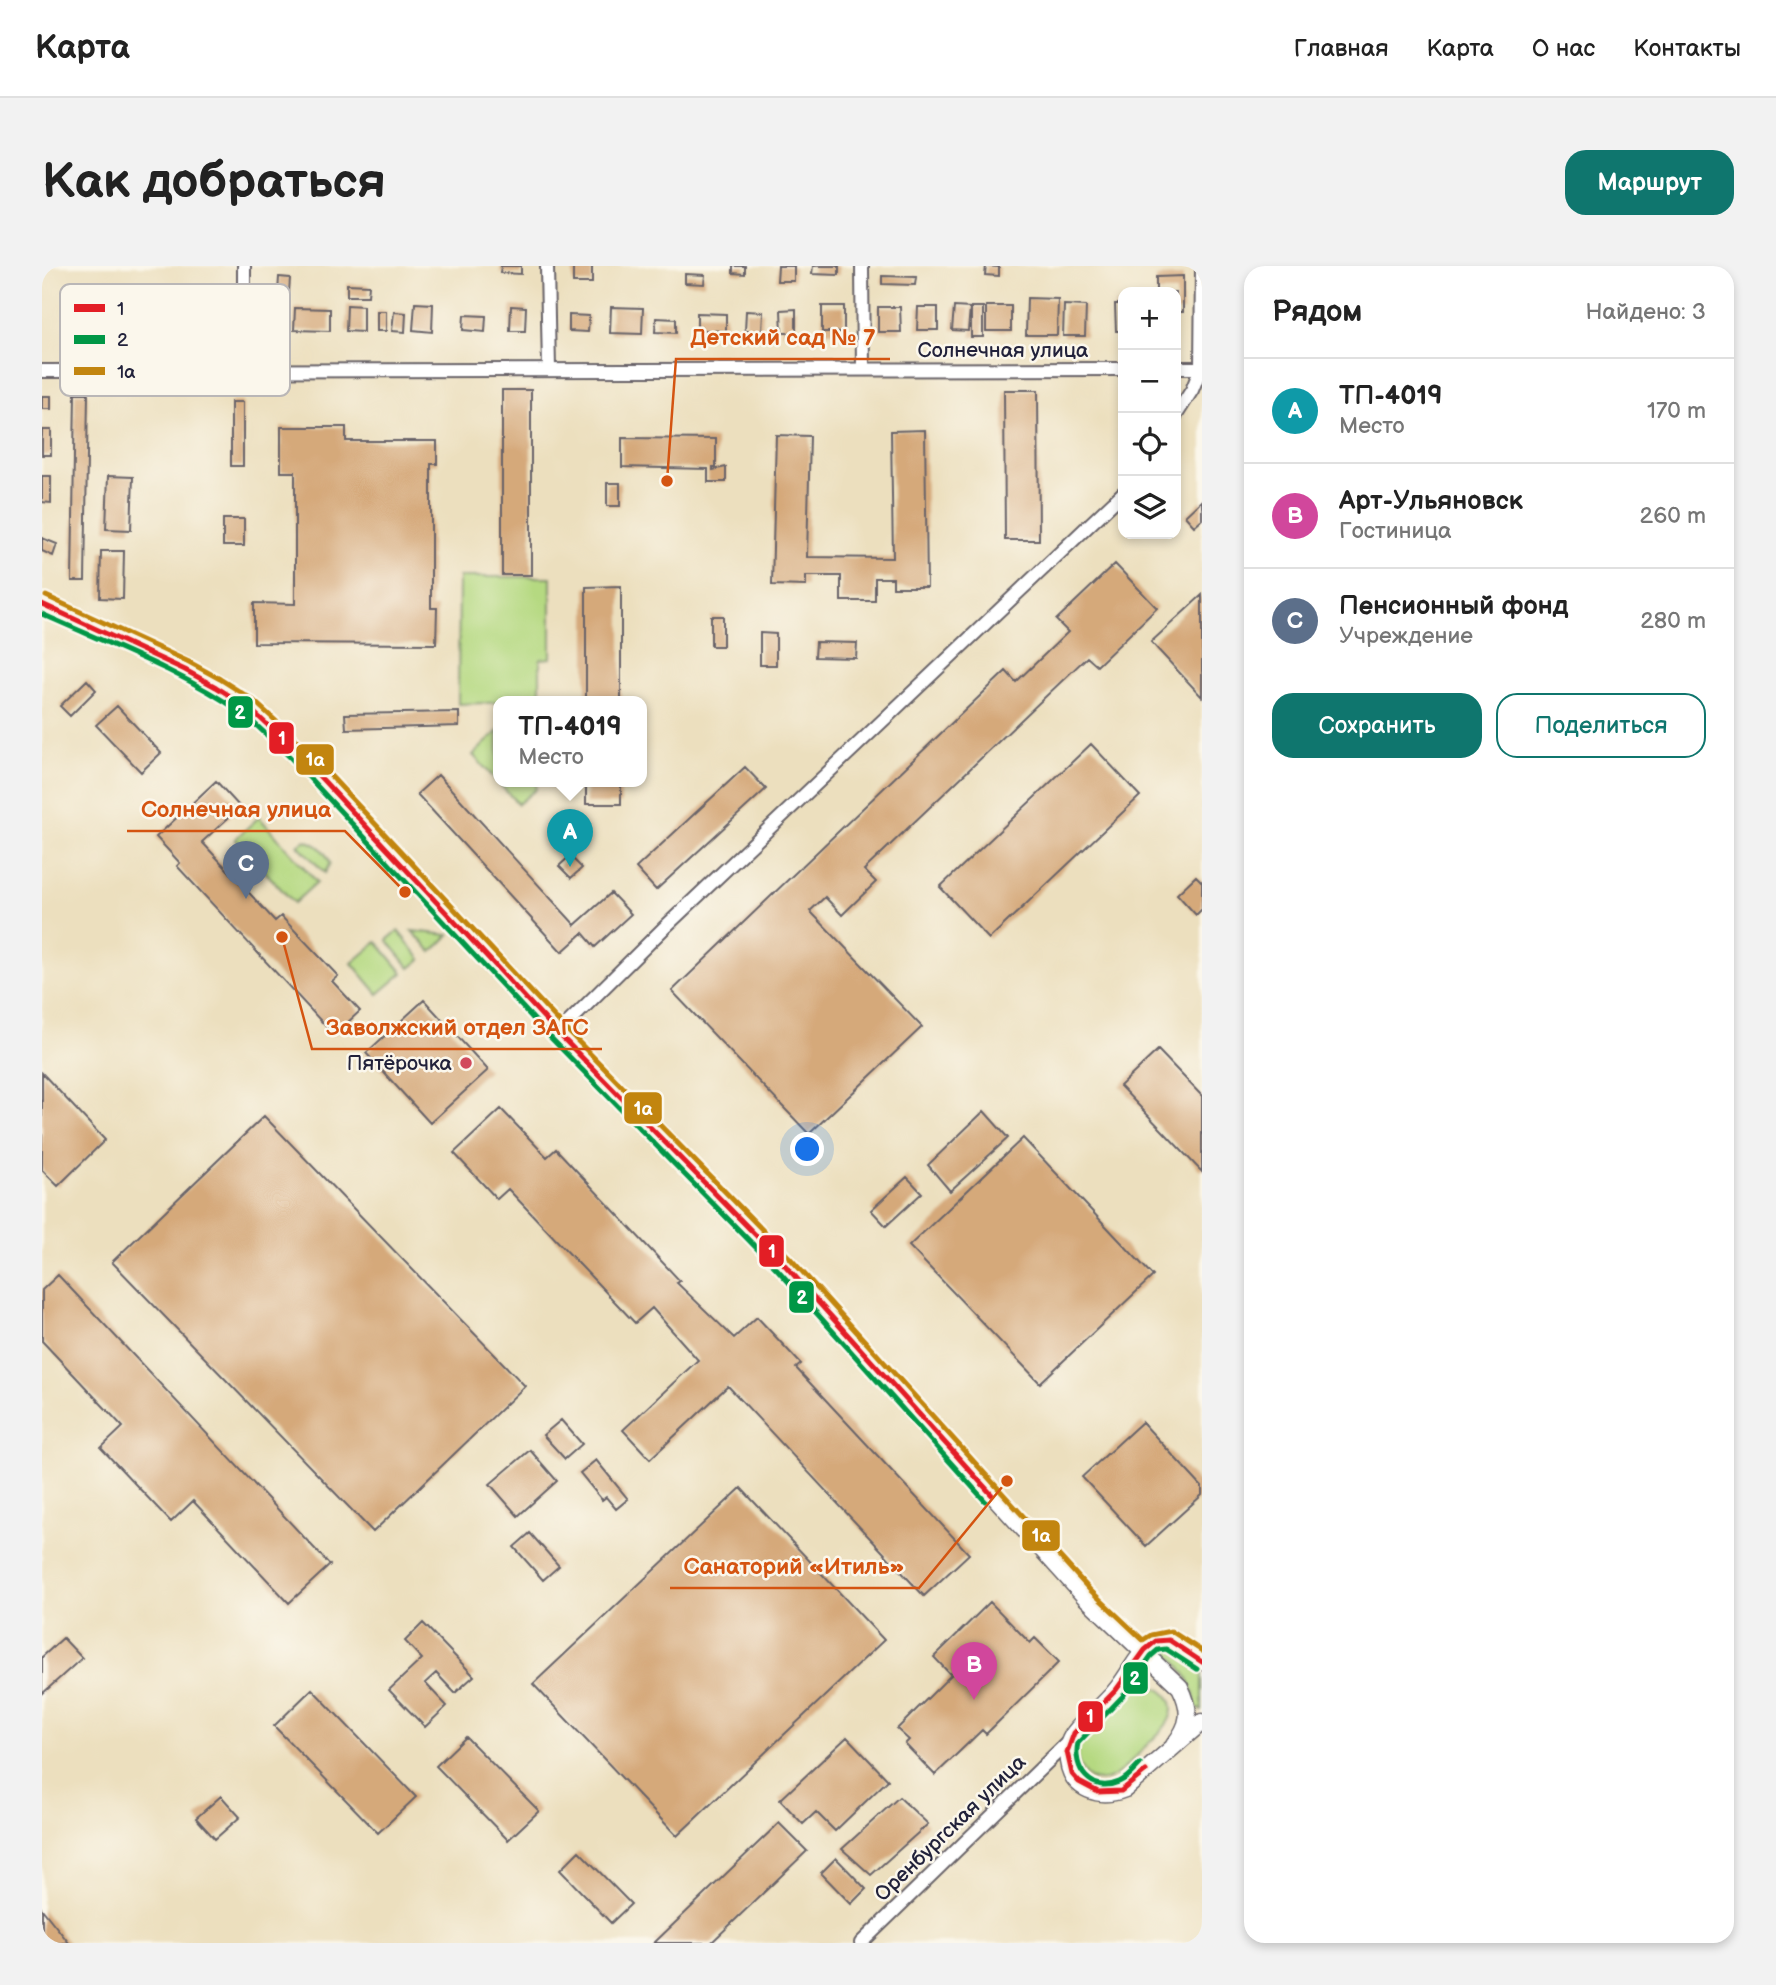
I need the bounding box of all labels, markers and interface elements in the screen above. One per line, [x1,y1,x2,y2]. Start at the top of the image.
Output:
text: Карта [35,28,130,68]
text: Главная [1294,34,1388,63]
text: Карта [1426,34,1494,63]
text: О нас [1532,34,1595,63]
text: Контакты [1633,34,1741,63]
button: Маршрут [1565,150,1734,215]
text: Как добраться [42,153,386,212]
legend [60,284,290,396]
map controls [1118,287,1181,539]
button: + [1118,287,1181,350]
text: Рядом [1272,294,1362,330]
text: 1 [117,298,124,321]
text: Найдено: 3 [1585,298,1706,326]
callout: Детский сад № 7 [676,315,890,359]
text: Детский сад № 7 [690,324,876,352]
text: 2 [117,329,129,352]
street label: Солнечная улица [917,338,1089,363]
button: − [1118,350,1181,413]
text: 1а [117,361,136,384]
text: ТП-4019 [1339,381,1443,412]
text: A [1288,397,1302,425]
text: 170 m [1647,397,1706,425]
text: Место [1339,412,1405,440]
button: locate [1118,413,1181,476]
button: layers [1118,476,1181,539]
text: Арт-Ульяновск [1339,486,1523,517]
text: B [1287,502,1303,530]
text: 260 m [1640,502,1706,530]
text: Гостиница [1339,517,1452,545]
text: Пенсионный фонд [1339,591,1568,622]
text: C [1287,607,1303,635]
text: 280 m [1640,607,1706,635]
text: Учреждение [1339,622,1473,650]
button: Сохранить [1272,693,1482,758]
button: Поделиться [1496,693,1706,758]
line badge: 2 [227,695,254,729]
popup [493,696,647,787]
text: 2 [234,702,246,725]
text: ТП-4019 [518,712,622,743]
line badge: 1 [268,721,295,755]
text: 1 [278,728,286,751]
line badge: 1а [295,743,335,776]
text: Место [518,743,584,771]
text: 1а [305,749,325,772]
callout: Солнечная улица [127,787,345,831]
text: Солнечная улица [141,796,332,824]
pin: A [547,809,593,867]
pin: C [223,841,269,899]
callout: Заволжский отдел ЗАГС [312,1005,602,1049]
text: Заволжский отдел ЗАГС [326,1014,589,1042]
place label: Пятёрочка [347,1051,453,1076]
marker: Пятёрочка [458,1055,474,1071]
line badge: 1а [623,1091,663,1125]
text: 1а [633,1098,653,1121]
your location [790,1132,824,1166]
line badge: 1 [758,1234,785,1268]
text: 1 [768,1241,776,1264]
line badge: 2 [788,1280,815,1314]
text: 2 [796,1287,808,1310]
line badge: 1а [1021,1519,1061,1552]
text: 1а [1031,1525,1051,1548]
callout: Санаторий «Итиль» [670,1544,919,1588]
text: Санаторий «Итиль» [684,1553,904,1581]
pin: B [951,1642,997,1700]
line badge: 2 [1122,1661,1149,1695]
text: 2 [1129,1668,1141,1691]
line badge: 1 [1077,1700,1104,1733]
text: 1 [1086,1706,1094,1729]
street label: Оренбургская улица [870,1749,1031,1907]

